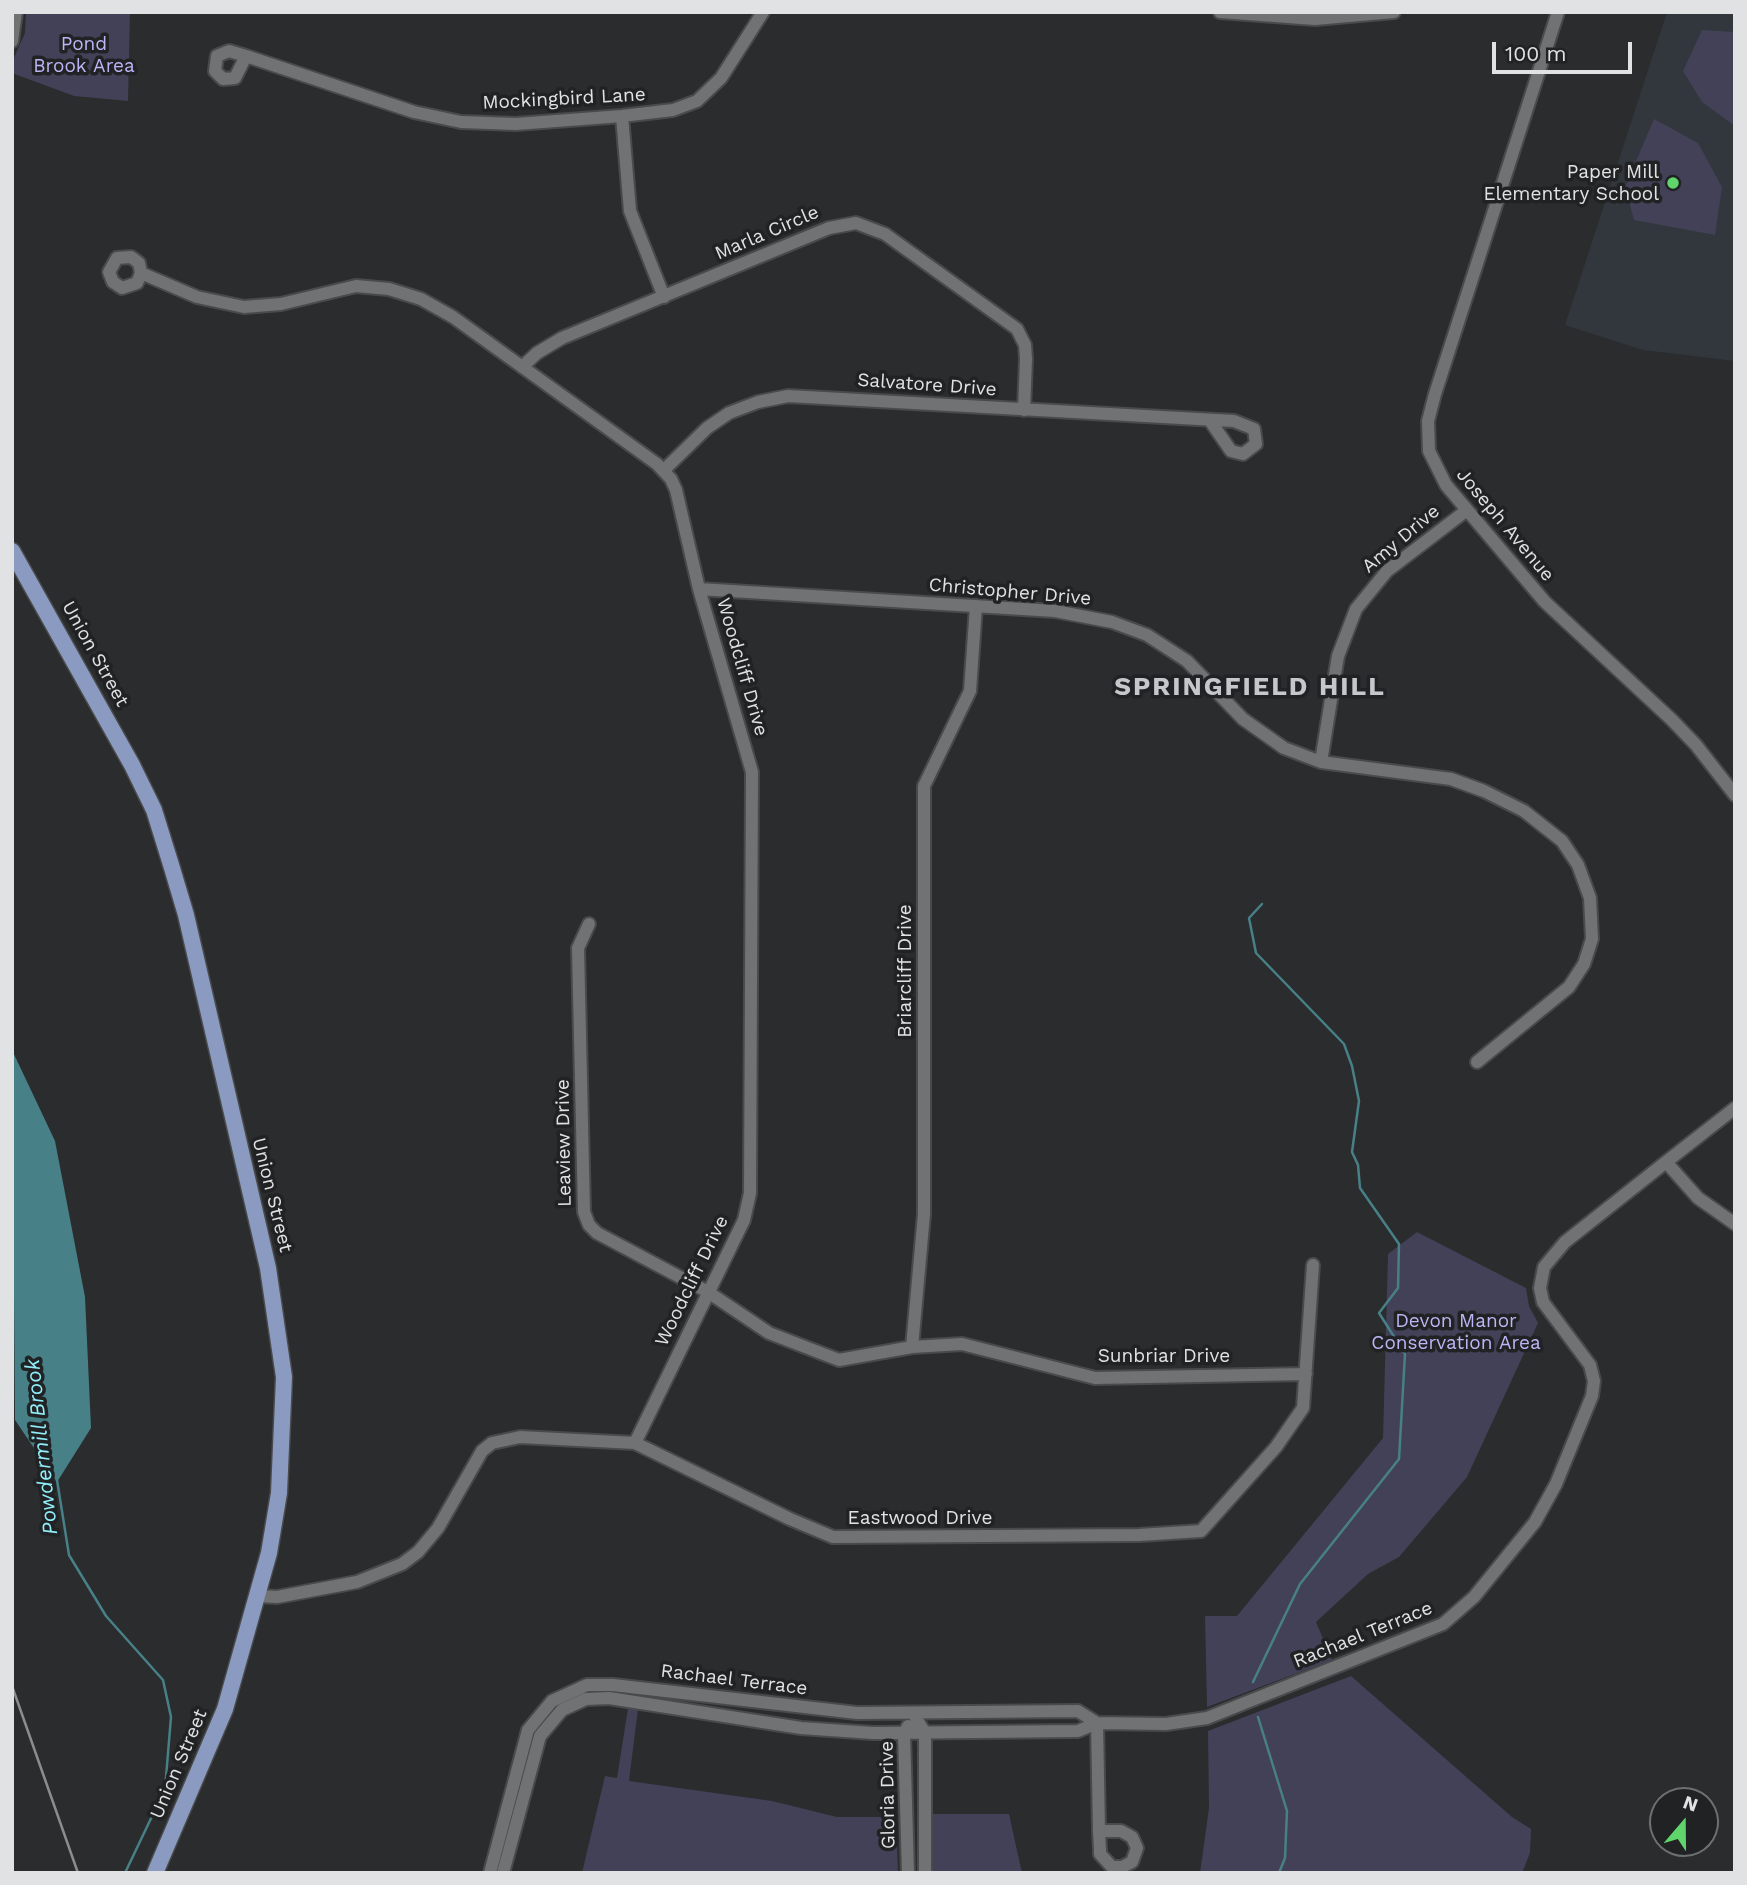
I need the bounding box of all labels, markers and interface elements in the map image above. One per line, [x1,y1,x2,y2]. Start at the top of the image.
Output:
scale bar [1495,28,1635,72]
park label: Pond Brook Area [33,33,135,77]
text: 100 m [1505,41,1567,66]
street label: Mockingbird Lane [482,83,646,115]
place label: Paper Mill Elementary School [1483,161,1659,205]
marker: Paper Mill Elementary School [1665,175,1681,191]
street label: Marla Circle [712,201,822,265]
street label: Salvatore Drive [857,369,997,401]
street label: Joseph Avenue [1451,464,1559,586]
street label: Amy Drive [1358,500,1444,578]
street label: Christopher Drive [928,574,1092,610]
street label: Woodcliff Drive [711,595,773,739]
street label: Union Street [57,597,133,711]
district label: SPRINGFIELD HILL [1116,671,1384,703]
street label: Briarcliff Drive [894,904,916,1038]
street label: Leaview Drive [551,1079,577,1207]
street label: Union Street [247,1135,297,1255]
street label: Woodcliff Drive [651,1212,733,1350]
park label: Devon Manor Conservation Area [1371,1310,1541,1354]
street label: Sunbriar Drive [1098,1345,1230,1367]
water label: Powdermill Brook [20,1358,64,1536]
street label: Eastwood Drive [848,1507,992,1529]
street label: Rachael Terrace [1290,1597,1436,1673]
street label: Rachael Terrace [659,1660,809,1700]
street label: Union Street [146,1706,212,1822]
street label: Gloria Drive [876,1741,900,1849]
north arrow [1649,1787,1719,1857]
text: N [1680,1790,1701,1817]

